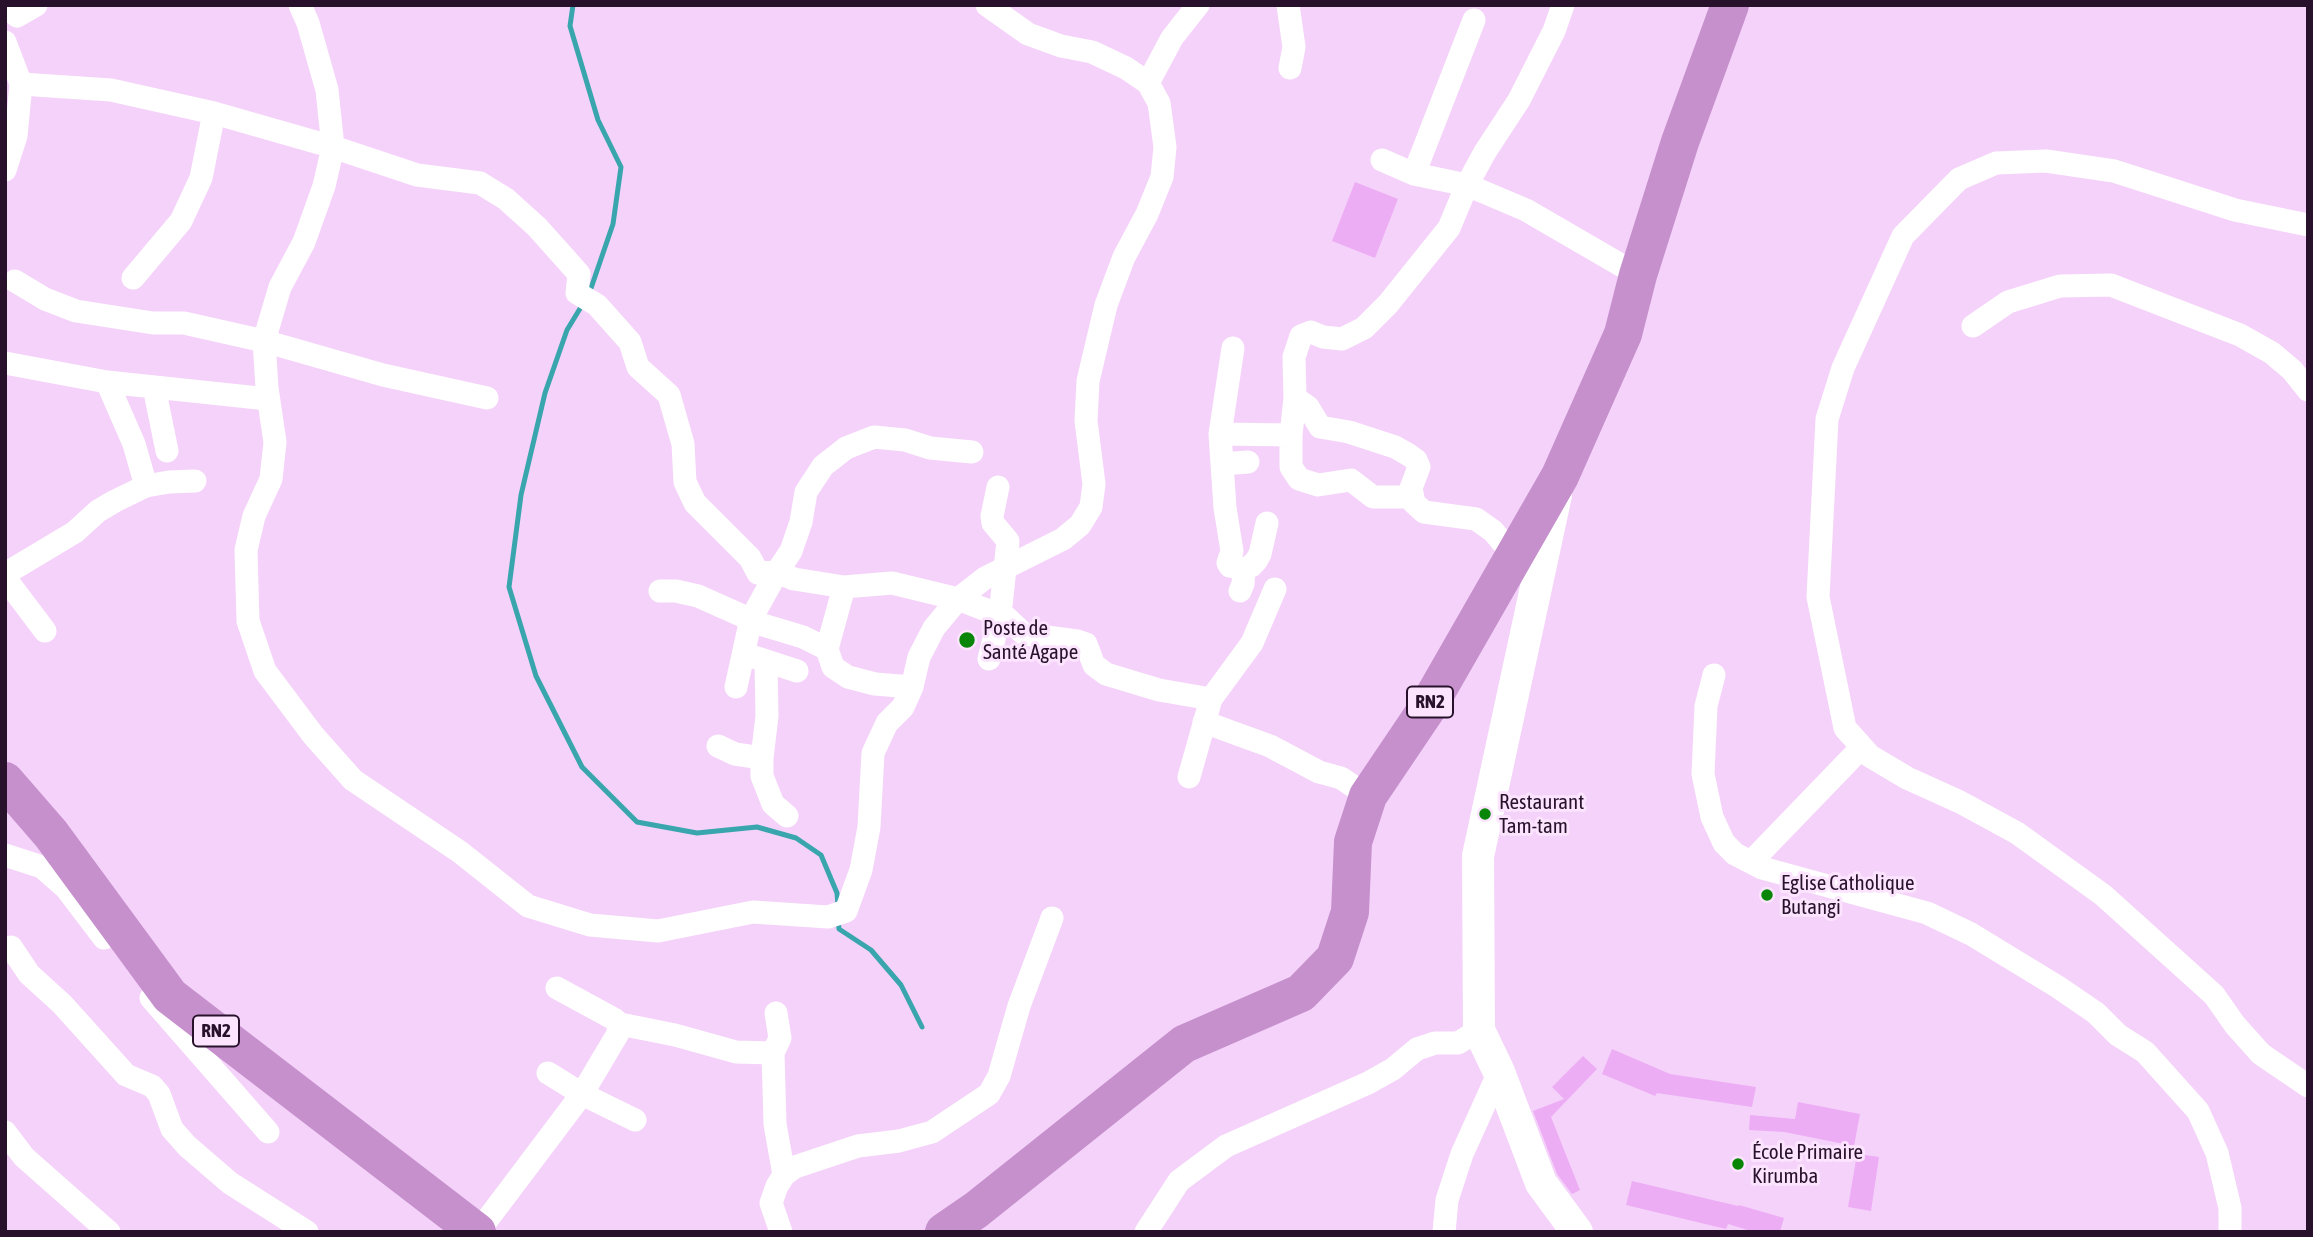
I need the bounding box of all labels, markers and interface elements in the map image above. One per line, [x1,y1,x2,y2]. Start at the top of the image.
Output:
place label: Poste de Santé Agape [983,615,1078,665]
marker: Poste de Santé Agape [957,630,977,650]
road number: RN2 [1407,687,1453,718]
place label: Restaurant Tam-tam [1499,789,1584,839]
marker: Restaurant Tam-tam [1477,806,1493,822]
place label: Eglise Catholique Butangi [1781,870,1915,920]
marker: Eglise Catholique Butangi [1759,887,1775,903]
road number: RN2 [193,1015,239,1046]
place label: École Primaire Kirumba [1752,1139,1863,1189]
marker: École Primaire Kirumba [1730,1156,1746,1172]

